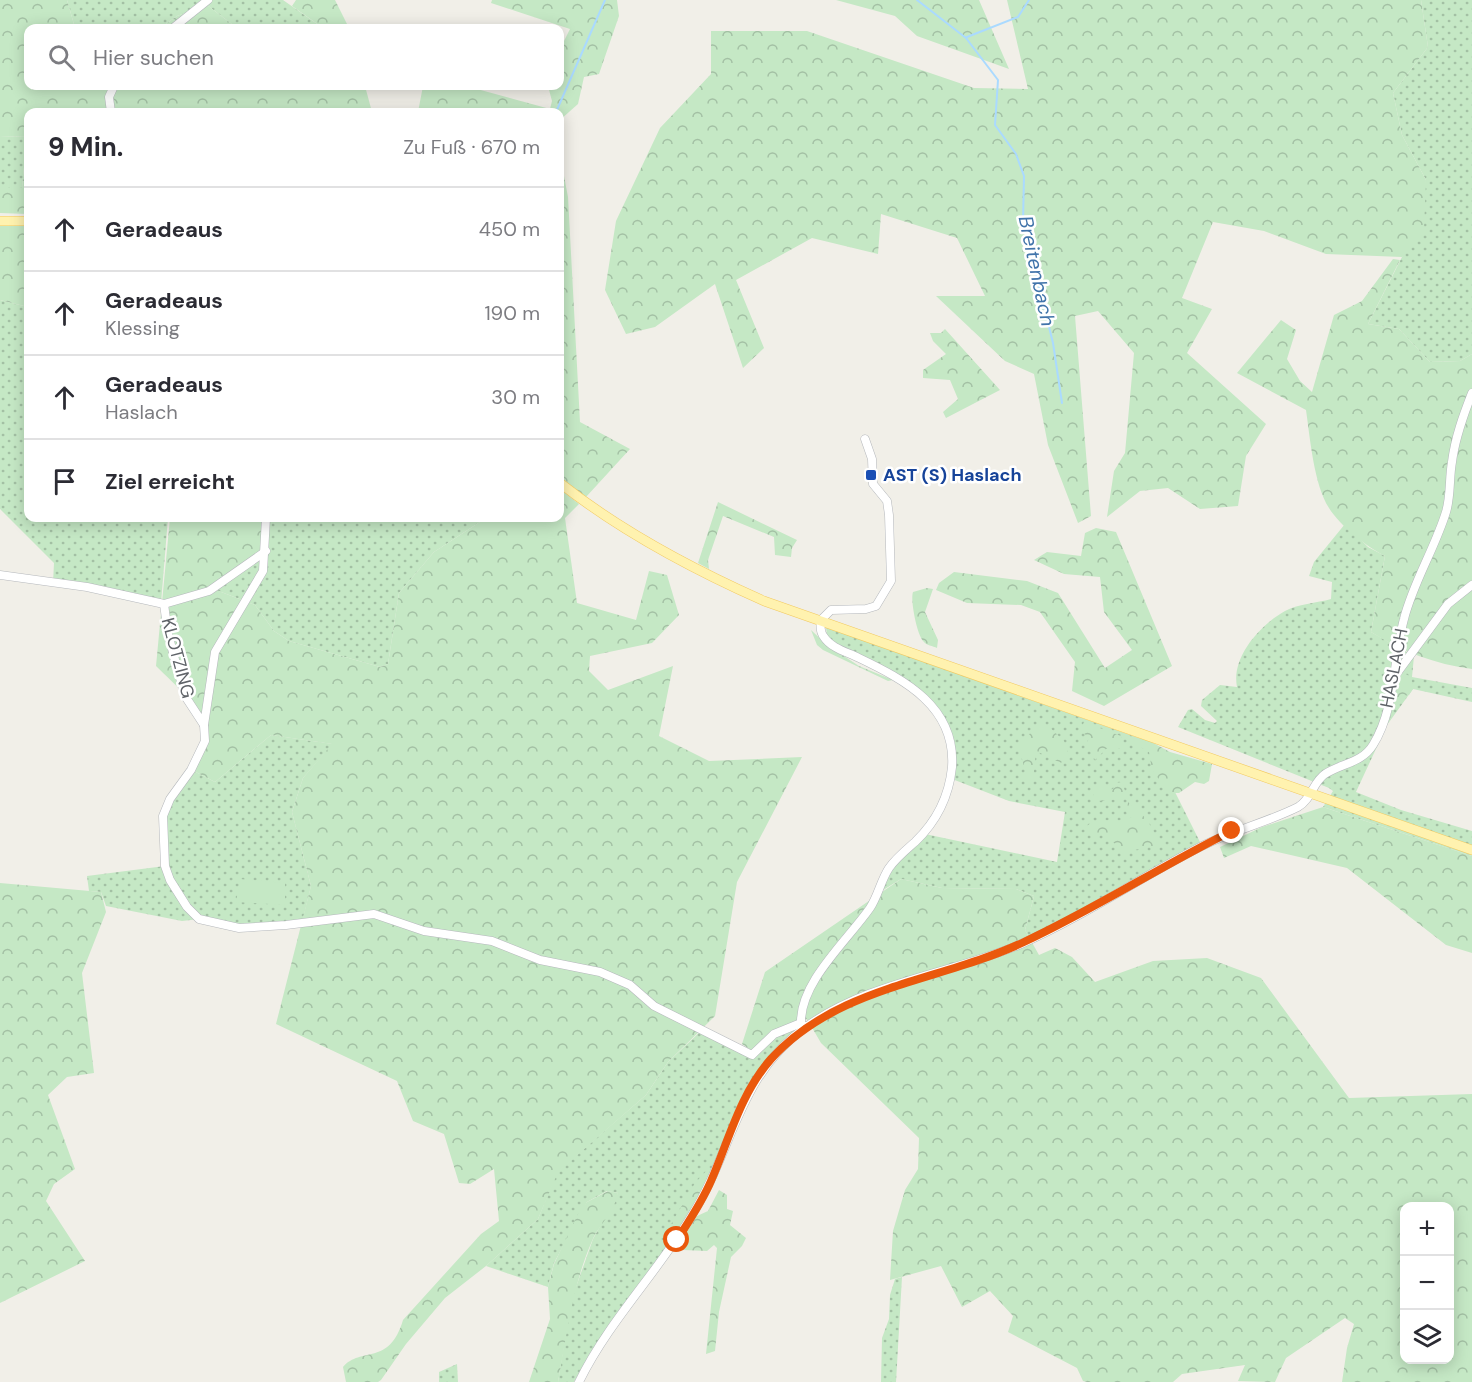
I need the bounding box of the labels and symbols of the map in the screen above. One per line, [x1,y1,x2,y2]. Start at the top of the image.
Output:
water label: Breitenbach [1013,213,1061,329]
place label: AST (S) Haslach [883,463,1022,487]
marker: AST (S) Haslach [864,468,878,482]
street label: KLOTZING [156,615,200,701]
street label: HASLACH [1375,626,1413,710]
route end [1218,817,1244,843]
route start [663,1226,689,1252]

